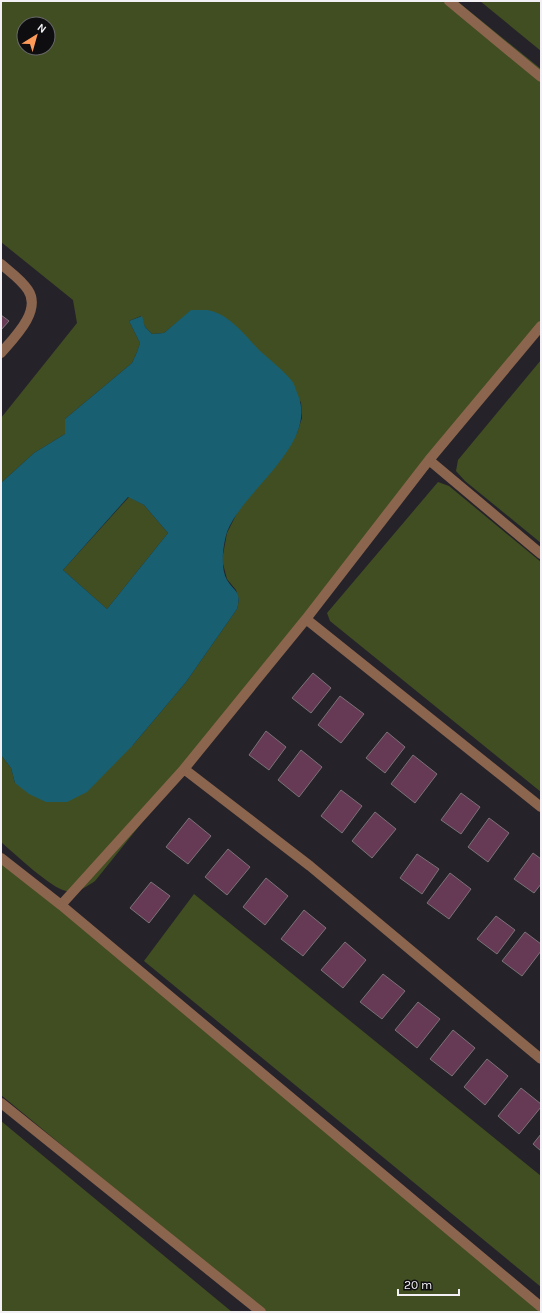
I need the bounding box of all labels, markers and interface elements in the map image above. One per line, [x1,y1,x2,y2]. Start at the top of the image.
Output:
north arrow [16,16,56,56]
text: N [35,21,49,36]
scale bar [398,1271,459,1297]
text: 20 m [404,1278,432,1292]

